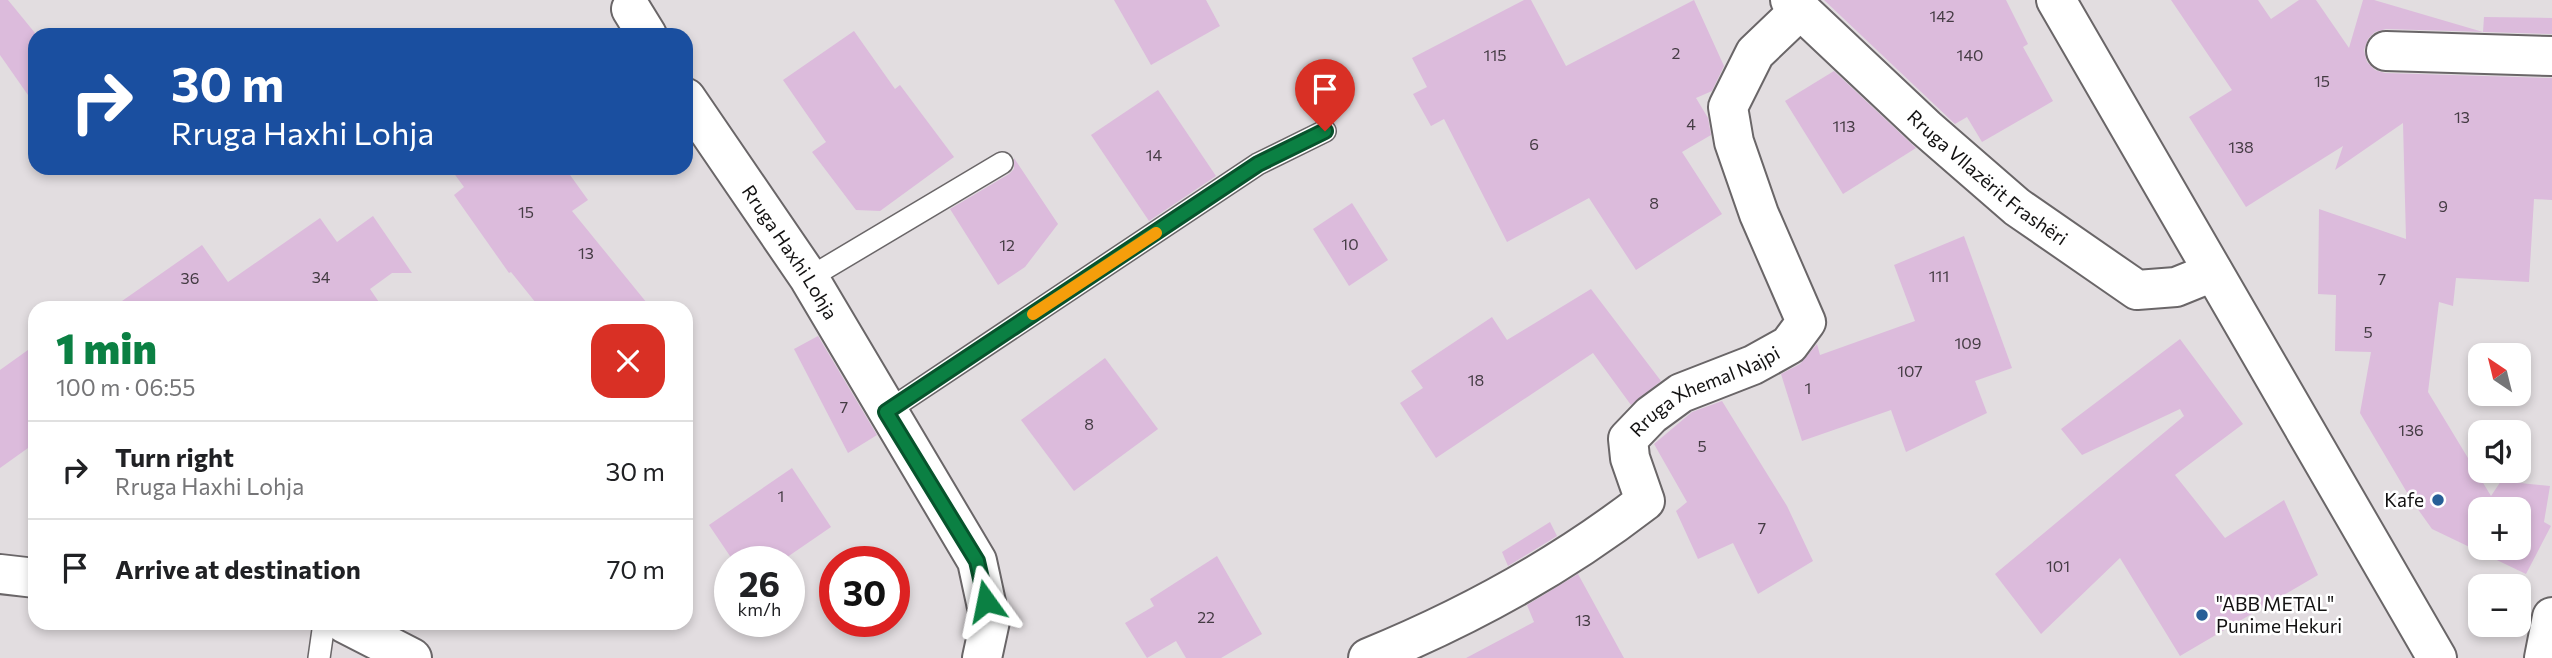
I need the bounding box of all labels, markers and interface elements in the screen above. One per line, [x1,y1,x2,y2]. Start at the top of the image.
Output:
house number: 142 [1929,6,1955,25]
house number: 2 [1672,43,1681,62]
house number: 115 [1484,45,1506,64]
house number: 140 [1957,45,1983,64]
text: 30 m [171,52,284,112]
icon: right [56,56,147,147]
pin [1295,59,1355,131]
icon: arrive [1306,70,1344,108]
house number: 15 [2314,71,2330,90]
street label: Rruga Vllazërit Frashëri [1903,105,2072,250]
house number: 13 [2454,107,2470,126]
text: Rruga Haxhi Lohja [171,112,434,152]
house number: 4 [1686,114,1696,133]
house number: 113 [1833,116,1855,135]
house number: 6 [1529,134,1539,153]
house number: 138 [2228,137,2254,156]
house number: 14 [1146,145,1163,164]
street label: Rruga Haxhi Lohja [738,180,843,323]
house number: 8 [1649,193,1659,212]
house number: 9 [2438,196,2448,215]
house number: 15 [518,202,534,221]
house number: 10 [1341,234,1359,253]
house number: 12 [999,235,1015,254]
house number: 13 [578,243,594,262]
house number: 111 [1929,266,1949,285]
house number: 34 [312,267,331,286]
house number: 36 [181,268,199,287]
house number: 7 [2378,269,2386,288]
text: 1 min [56,321,157,373]
house number: 5 [2363,322,2373,341]
button: close [591,324,665,398]
house number: 109 [1955,333,1982,352]
street label: Rruga Xhemal Najpi [1625,341,1783,441]
north arrow [2468,343,2530,406]
map controls [2468,343,2531,637]
house number: 107 [1897,361,1923,380]
house number: 18 [1468,370,1484,389]
text: 100 m · 06:55 [56,373,195,401]
house number: 1 [1805,378,1811,397]
house number: 7 [840,397,848,416]
house number: 8 [1084,414,1094,433]
house number: 136 [2398,420,2424,439]
button: sound [2468,420,2531,483]
house number: 5 [1697,436,1707,455]
text: Turn right [115,441,234,472]
icon: right [56,451,94,489]
text: 30 m [606,455,665,486]
text: Rruga Haxhi Lohja [115,472,304,500]
house number: 1 [778,486,784,505]
place label: Kafe [2384,488,2424,511]
marker: Kafe [2430,492,2446,508]
button: + [2468,497,2531,560]
house number: 7 [1758,518,1766,537]
speed limit sign: 30 [819,546,910,637]
icon: arrive [56,549,94,587]
text: Arrive at destination [115,553,361,584]
text: 70 m [607,553,665,584]
house number: 101 [2046,556,2070,575]
text: 26 [739,561,780,604]
position arrow [949,564,1023,638]
button: − [2468,574,2531,637]
place label: "ABB METAL" Punime Hekuri [2216,592,2342,637]
text: km/h [738,598,781,620]
house number: 22 [1197,607,1215,626]
marker: "ABB METAL" Punime Hekuri [2194,607,2210,623]
house number: 13 [1575,610,1591,629]

